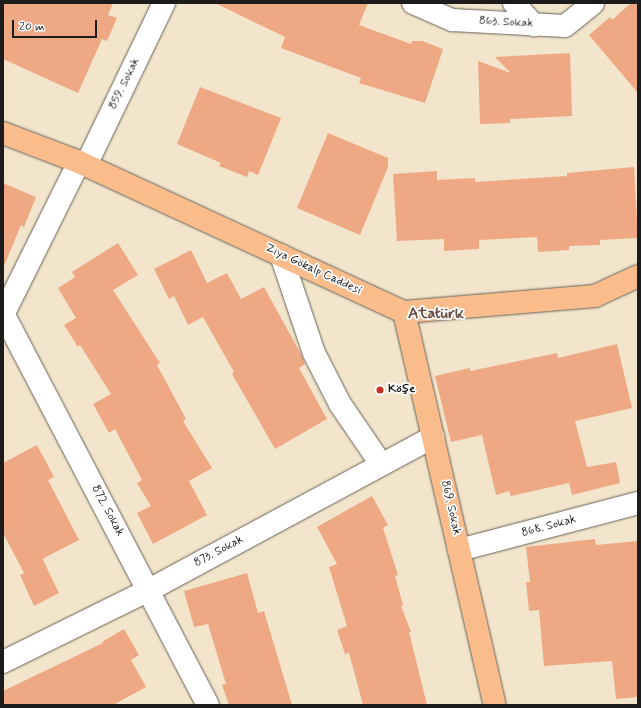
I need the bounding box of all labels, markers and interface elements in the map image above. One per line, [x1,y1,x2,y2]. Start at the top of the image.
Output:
scale bar [14,12,99,38]
street label: 863. Sokak [478,14,534,32]
text: 20 m [19,19,45,35]
street label: 859. Sokak [106,56,144,112]
street label: Ziya Gökalp Caddesi [263,241,363,299]
district label: Atatürk [408,304,464,324]
place label: Köşe [388,383,415,397]
marker: Köşe [375,385,385,395]
street label: 869. Sokak [437,479,463,537]
street label: 872. Sokak [87,483,127,539]
street label: 868. Sokak [520,513,578,541]
street label: 873. Sokak [192,533,246,571]

